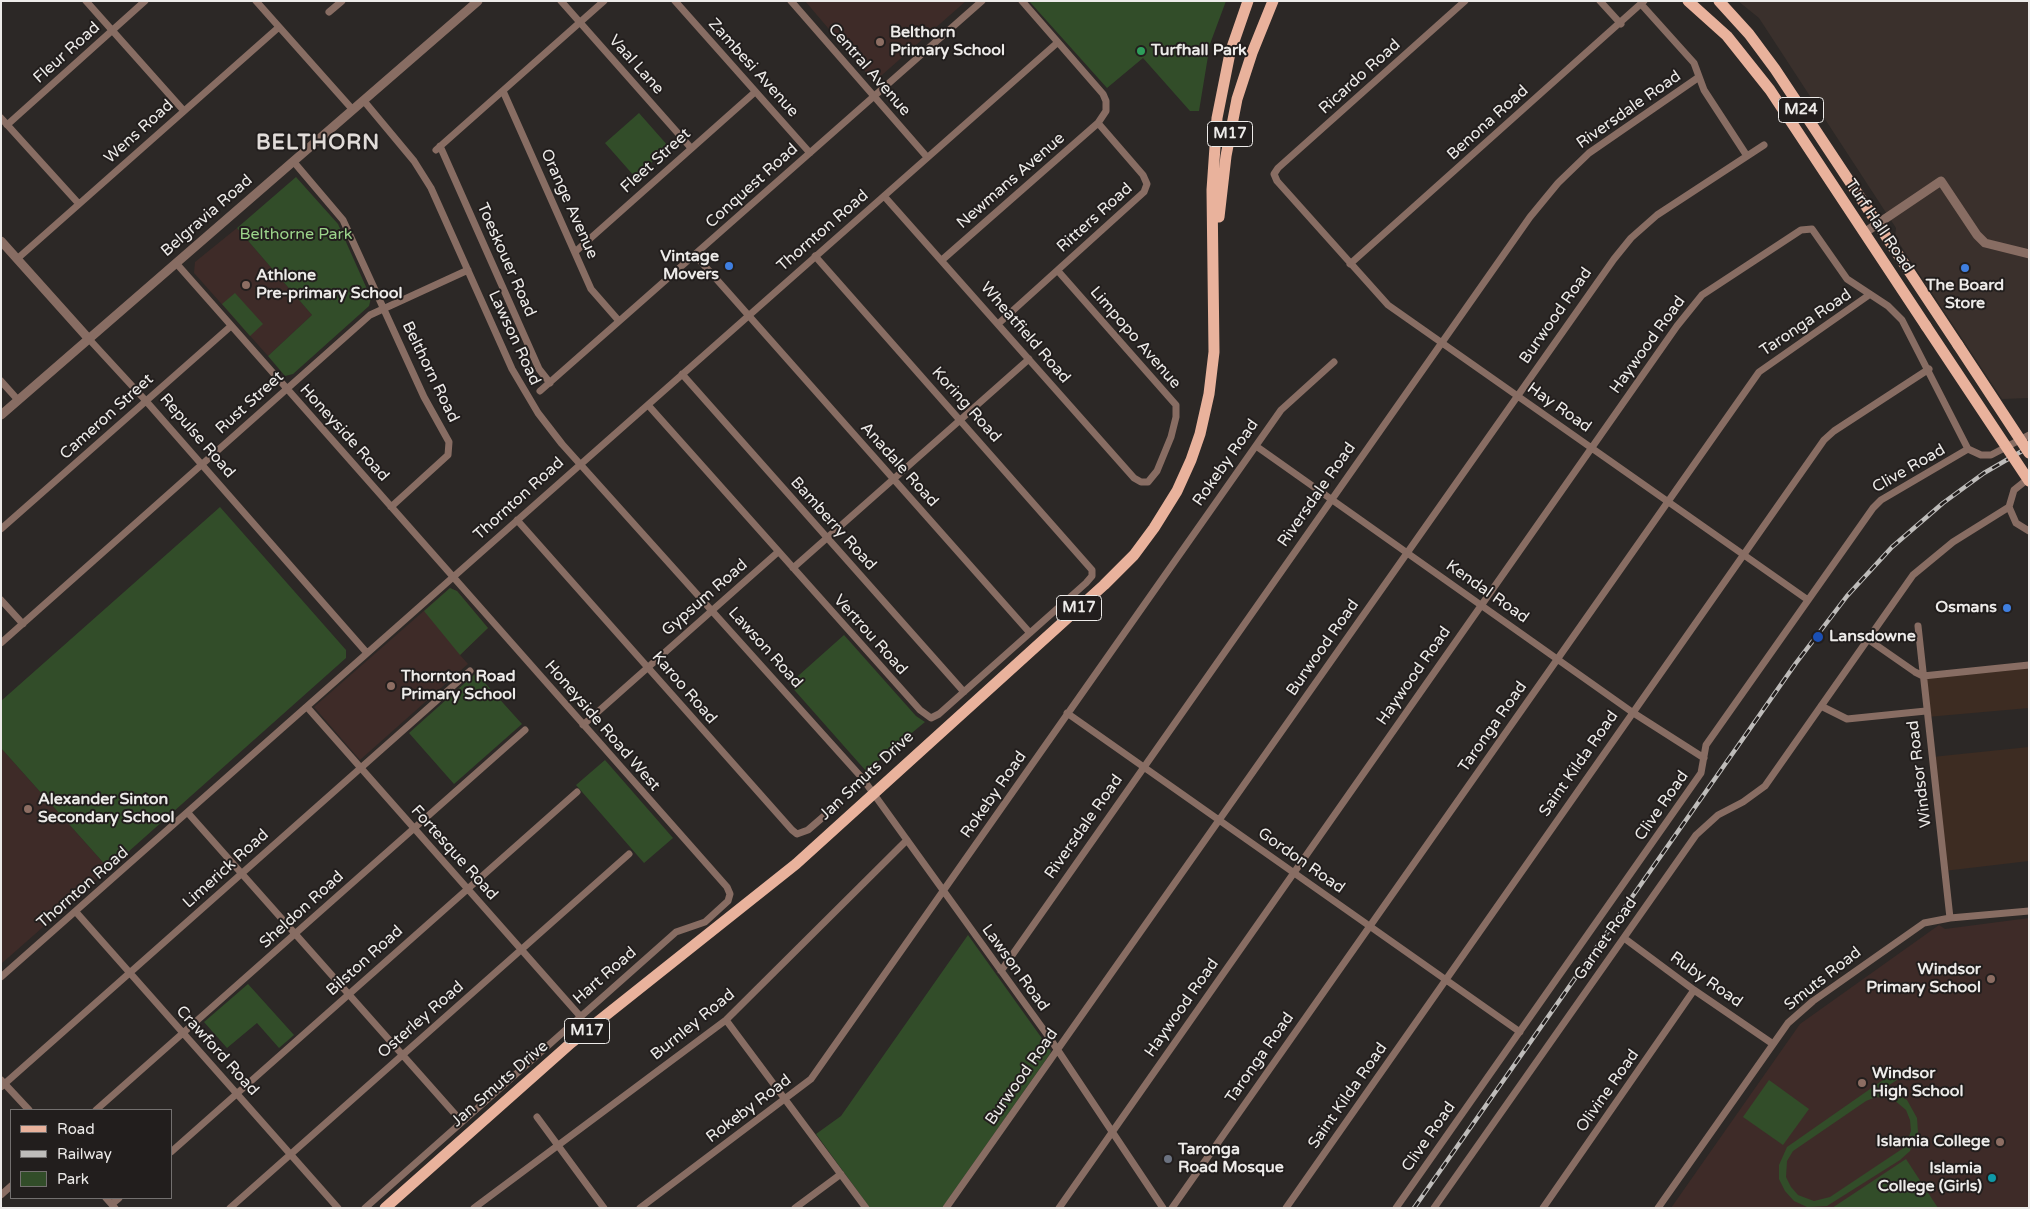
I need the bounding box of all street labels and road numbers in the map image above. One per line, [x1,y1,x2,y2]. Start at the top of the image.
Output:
street label: Zambesi Avenue [704,15,802,121]
street label: Fleur Road [30,18,104,88]
street label: Central Avenue [824,20,914,120]
street label: Vaal Lane [604,31,668,99]
street label: Ricardo Road [1315,35,1405,119]
street label: Riversdale Road [1573,67,1685,153]
street label: Benona Road [1443,82,1533,164]
street label: Wens Road [101,96,177,168]
road number: M24 [1778,98,1824,122]
road number: M17 [1208,122,1252,146]
street label: Fleet Street [617,125,695,197]
street label: Newmans Avenue [953,129,1069,233]
street label: Conquest Road [702,140,802,232]
street label: Orange Avenue [536,146,602,262]
street label: Belgravia Road [157,171,257,261]
street label: Turf Hall Road [1841,176,1917,276]
street label: Ritters Road [1053,179,1137,257]
street label: Thornton Road [773,186,873,276]
street label: Toeskouer Road [472,200,540,320]
street label: Burwood Road [1516,264,1596,368]
street label: Wheatfield Road [976,279,1074,387]
street label: Limpopo Avenue [1085,283,1185,393]
street label: Taronga Road [1757,285,1855,361]
street label: Lawson Road [484,288,544,388]
street label: Haywood Road [1606,292,1690,398]
street label: Belthorn Road [397,318,463,426]
street label: Koring Road [927,363,1005,447]
street label: Rust Street [212,368,288,438]
street label: Cameron Street [56,370,158,464]
street label: Hay Road [1523,379,1595,437]
street label: Honeyside Road [295,380,393,486]
street label: Repulse Road [155,390,239,482]
street label: Rokeby Road [1189,416,1263,510]
street label: Anadale Road [856,419,942,511]
street label: Riversdale Road [1274,439,1360,551]
street label: Clive Road [1869,440,1949,498]
street label: Thornton Road [470,454,568,544]
street label: Bamberry Road [786,473,880,575]
street label: Gypsum Road [658,556,752,640]
street label: Kendal Road [1442,556,1532,628]
street label: Vertrou Road [829,591,911,679]
road number: M17 [1056,596,1102,620]
street label: Burwood Road [1283,596,1363,700]
street label: Lawson Road [724,604,806,692]
street label: Haywood Road [1373,623,1455,729]
street label: Karoo Road [647,648,721,728]
street label: Honeyside Road West [540,657,664,795]
street label: Taronga Road [1455,678,1531,776]
street label: Saint Kilda Road [1535,707,1623,821]
street label: Windsor Road [1904,719,1936,829]
street label: Jan Smuts Drive [816,727,918,825]
street label: Rokeby Road [957,748,1031,842]
street label: Clive Road [1631,767,1693,845]
street label: Riversdale Road [1041,771,1127,883]
street label: Fortesque Road [406,802,502,904]
street label: Gordon Road [1254,824,1348,898]
street label: Limerick Road [179,826,273,912]
street label: Thornton Road [33,843,133,933]
street label: Sheldon Road [256,867,348,953]
street label: Garnet Road [1570,894,1642,984]
street label: Lawson Road [977,921,1053,1015]
street label: Bilston Road [323,922,407,1000]
street label: Hart Road [569,943,641,1009]
street label: Smuts Road [1781,943,1865,1015]
street label: Ruby Road [1666,948,1746,1012]
street label: Haywood Road [1141,955,1223,1061]
street label: Osterley Road [374,977,468,1063]
street label: Burnley Road [647,985,739,1065]
street label: Crawford Road [172,1002,262,1100]
street label: Taronga Road [1222,1009,1298,1107]
road number: M17 [564,1018,610,1044]
street label: Burwood Road [982,1025,1062,1129]
street label: Jan Smuts Drive [448,1037,552,1131]
street label: Saint Kilda Road [1304,1039,1392,1153]
street label: Olivine Road [1572,1046,1644,1136]
street label: Rokeby Road [703,1071,795,1147]
street label: Clive Road [1398,1098,1460,1176]

